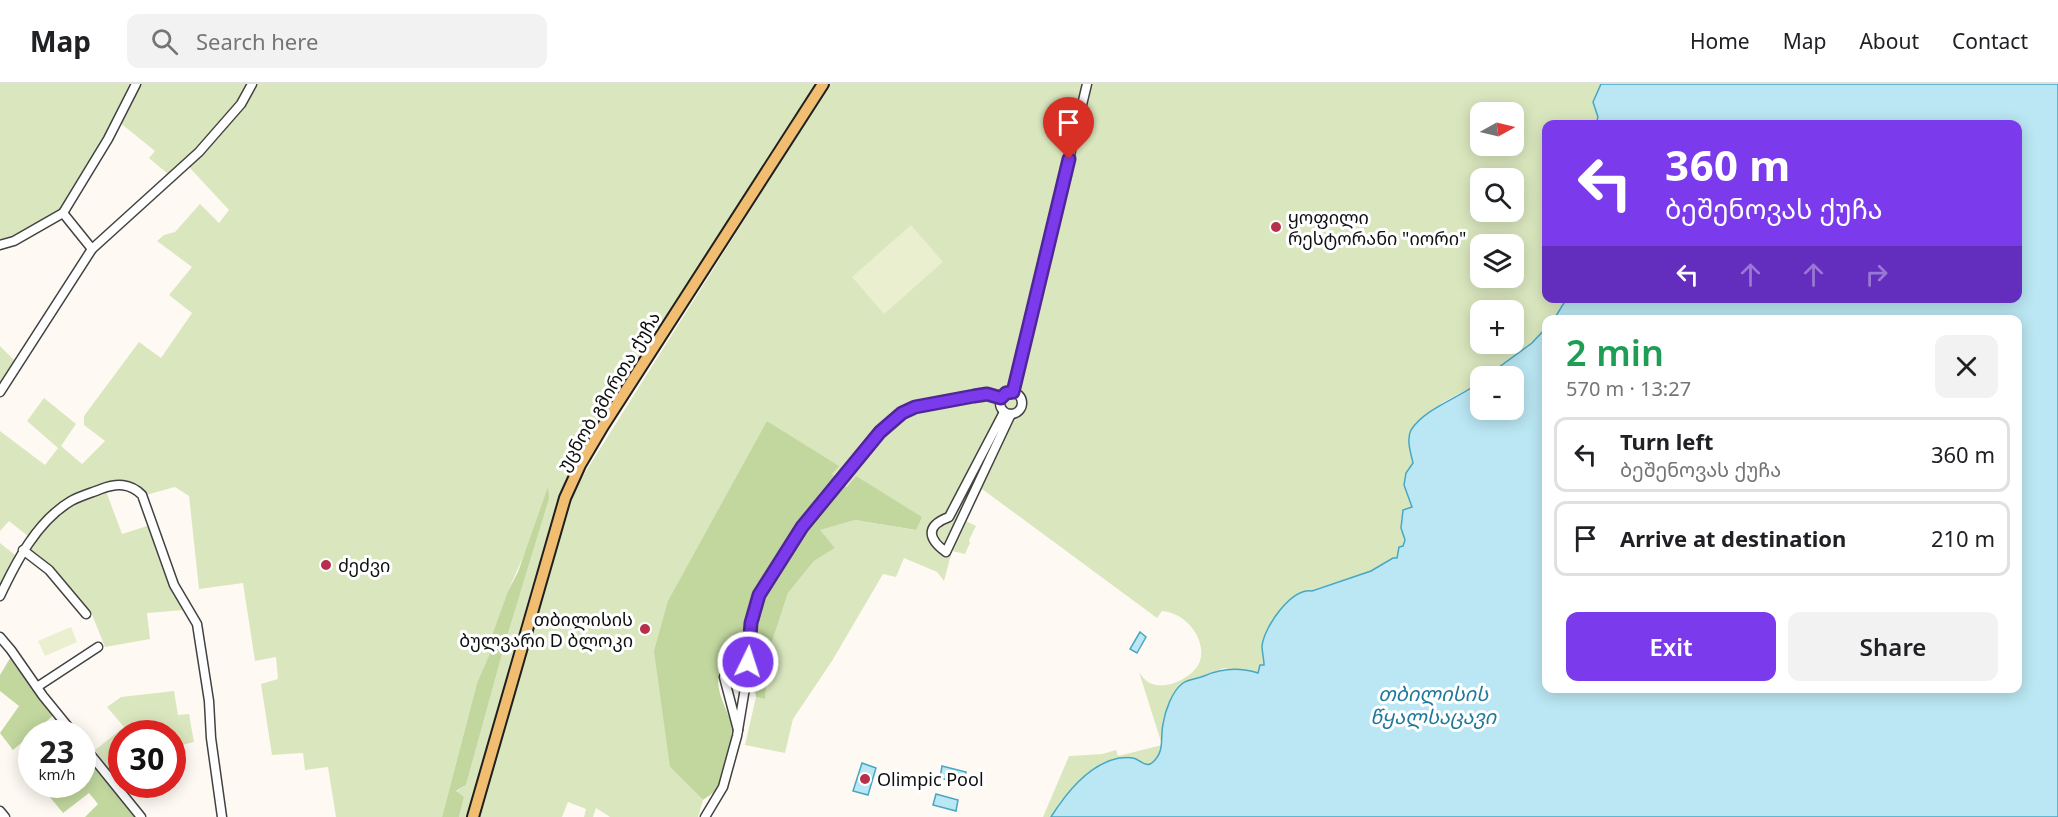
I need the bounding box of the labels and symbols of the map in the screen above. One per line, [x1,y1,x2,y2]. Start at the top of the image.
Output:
pin [1043,97,1094,159]
north arrow [1470,102,1524,156]
place label: ყოფილი რესტორანი "იორი" [1288,205,1466,250]
marker: ყოფილი რესტორანი "იორი" [1269,220,1283,234]
street label: უცნობ გმირთა ქუჩა [551,307,665,475]
place label: ძეძვი [338,553,390,577]
marker: ძეძვი [319,558,333,572]
place label: თბილისის ბულვარი D ბლოკი [459,607,633,652]
marker: თბილისის ბულვარი D ბლოკი [638,622,652,636]
position arrow [716,630,780,694]
water label: თბილისის წყალსაცავი [1370,680,1498,730]
speed limit sign: 30 [108,720,186,798]
place label: Olimpic Pool [877,767,984,791]
marker: Olimpic Pool [858,772,872,786]

